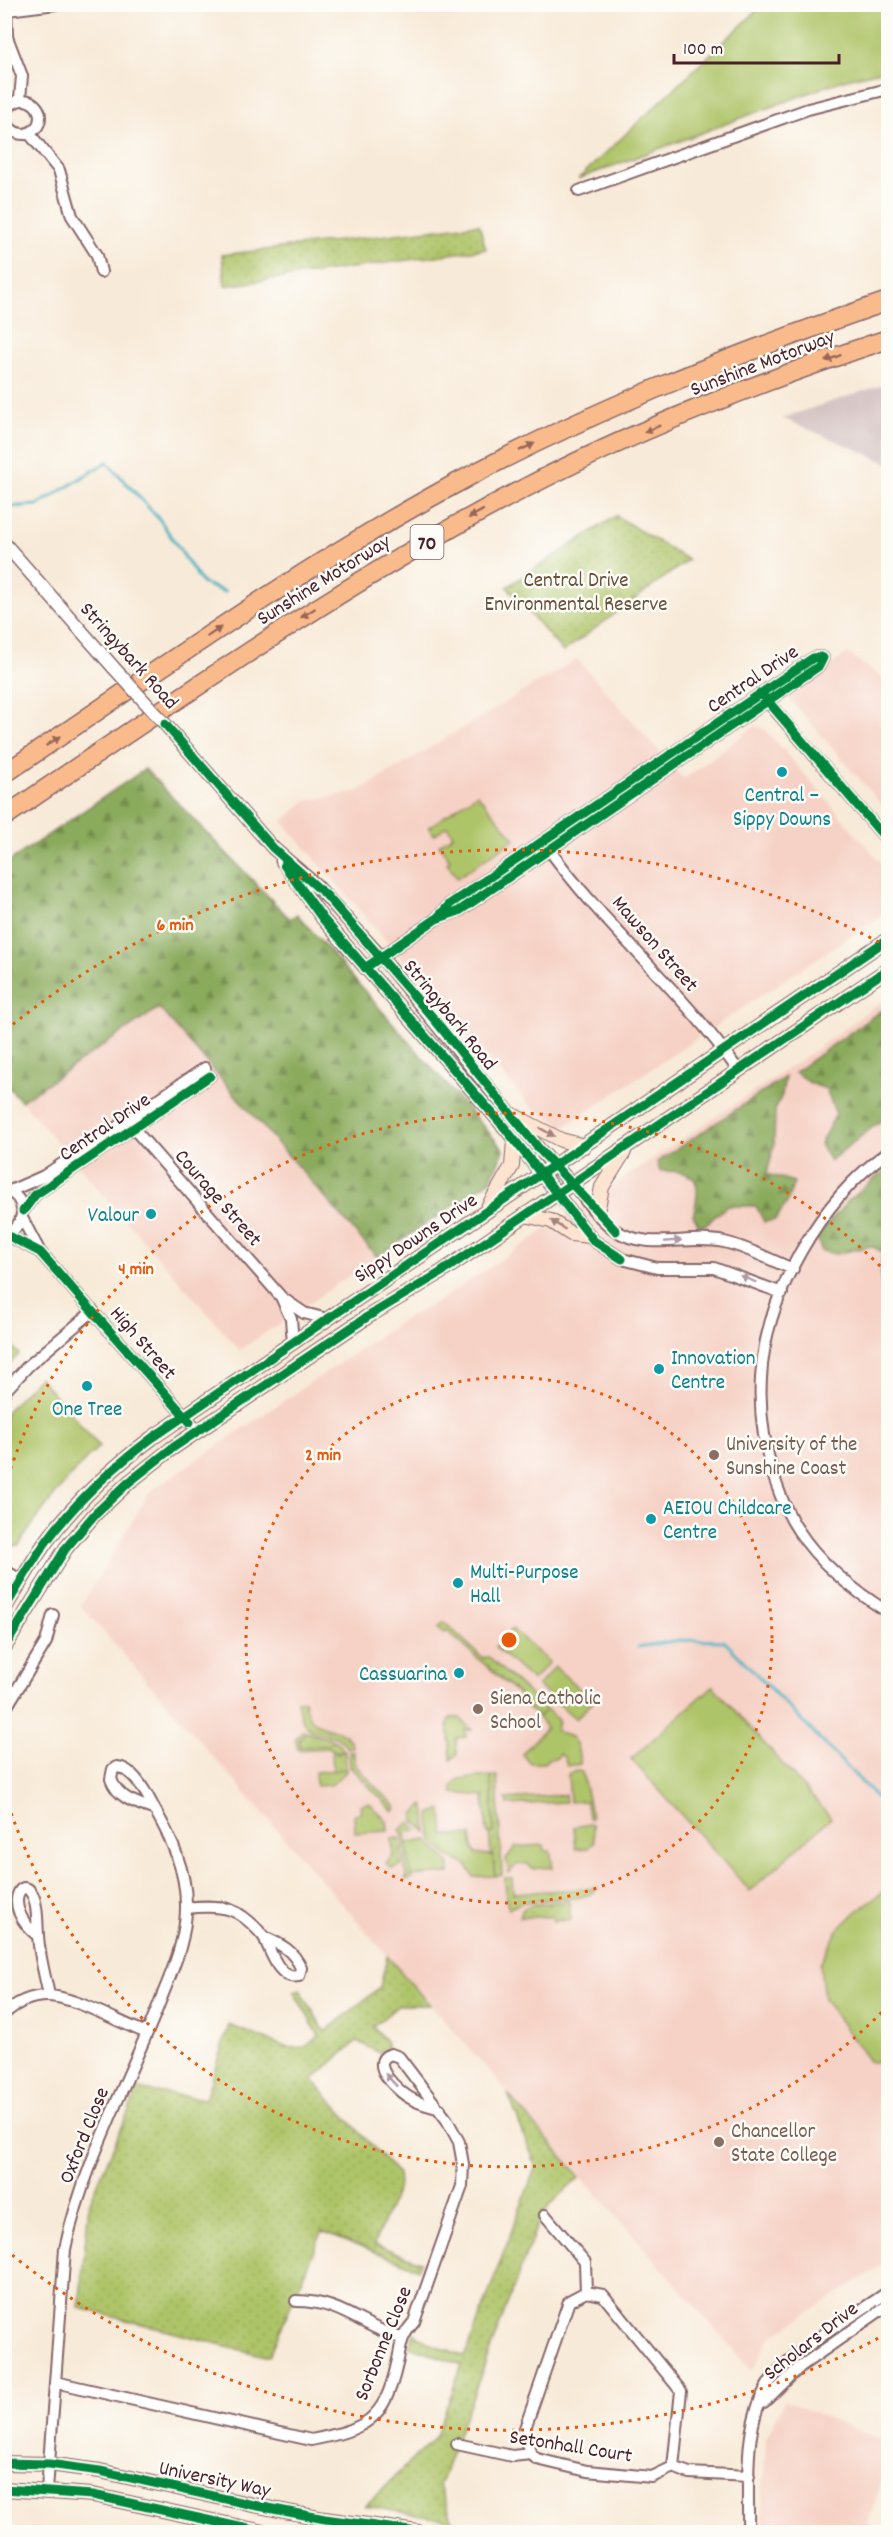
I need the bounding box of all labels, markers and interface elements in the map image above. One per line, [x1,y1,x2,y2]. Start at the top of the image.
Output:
scale bar [674,27,839,65]
text: 100 m [683,38,723,63]
street label: Sunshine Motorway [687,323,840,406]
one-way arrow [824,354,842,363]
one-way arrow [642,424,660,434]
one-way arrow [518,443,535,452]
one-way arrow [467,509,484,519]
road number: 70 [410,525,444,559]
street label: Sunshine Motorway [252,528,398,635]
park label: Central Drive Environmental Reserve [485,567,667,621]
street label: Stringybark Road [71,597,184,717]
one-way arrow [300,607,316,618]
one-way arrow [206,626,222,637]
street label: Central Drive [702,639,806,722]
one-way arrow [45,736,61,747]
marker: Central – Sippy Downs [775,765,789,779]
place label: Central – Sippy Downs [733,782,831,836]
street label: Mawson Street [603,890,704,1000]
text: 6 min [157,914,193,939]
street label: Stringybark Road [394,954,503,1078]
street label: Central Drive [54,1087,158,1170]
one-way arrow [538,1127,555,1137]
street label: Courage Street [166,1144,268,1255]
street label: Sippy Downs Drive [349,1187,484,1292]
place label: Valour [88,1202,139,1232]
marker: Valour [144,1207,158,1221]
one-way arrow [550,1220,566,1231]
one-way arrow [663,1236,682,1246]
text: 4 min [118,1258,154,1283]
one-way arrow [740,1275,757,1284]
street label: High Street [101,1300,182,1388]
place label: Innovation Centre [671,1345,756,1399]
marker: Innovation Centre [652,1362,666,1376]
marker: One Tree [80,1379,94,1393]
place label: One Tree [52,1396,122,1426]
place label: University of the Sunshine Coast [726,1431,857,1485]
text: 2 min [305,1444,341,1469]
marker: University of the Sunshine Coast [707,1448,721,1462]
place label: AEIOU Childcare Centre [663,1495,792,1549]
marker: AEIOU Childcare Centre [644,1512,658,1526]
place label: Multi-Purpose Hall [470,1559,579,1613]
marker: Multi-Purpose Hall [451,1576,465,1590]
centre of rings [499,1630,519,1650]
place label: Cassuarina [359,1661,448,1691]
marker: Cassuarina [452,1666,466,1680]
place label: Siena Catholic School [490,1685,601,1739]
marker: Siena Catholic School [471,1702,485,1716]
one-way arrow [385,2073,398,2088]
street label: Oxford Close [53,2083,119,2189]
place label: Chancellor State College [731,2118,837,2172]
marker: Chancellor State College [712,2135,726,2149]
street label: Sorbonne Close [348,2282,421,2406]
street label: Scholars Drive [758,2296,866,2389]
street label: Setonhall Court [507,2423,634,2473]
street label: University Way [156,2454,274,2508]

